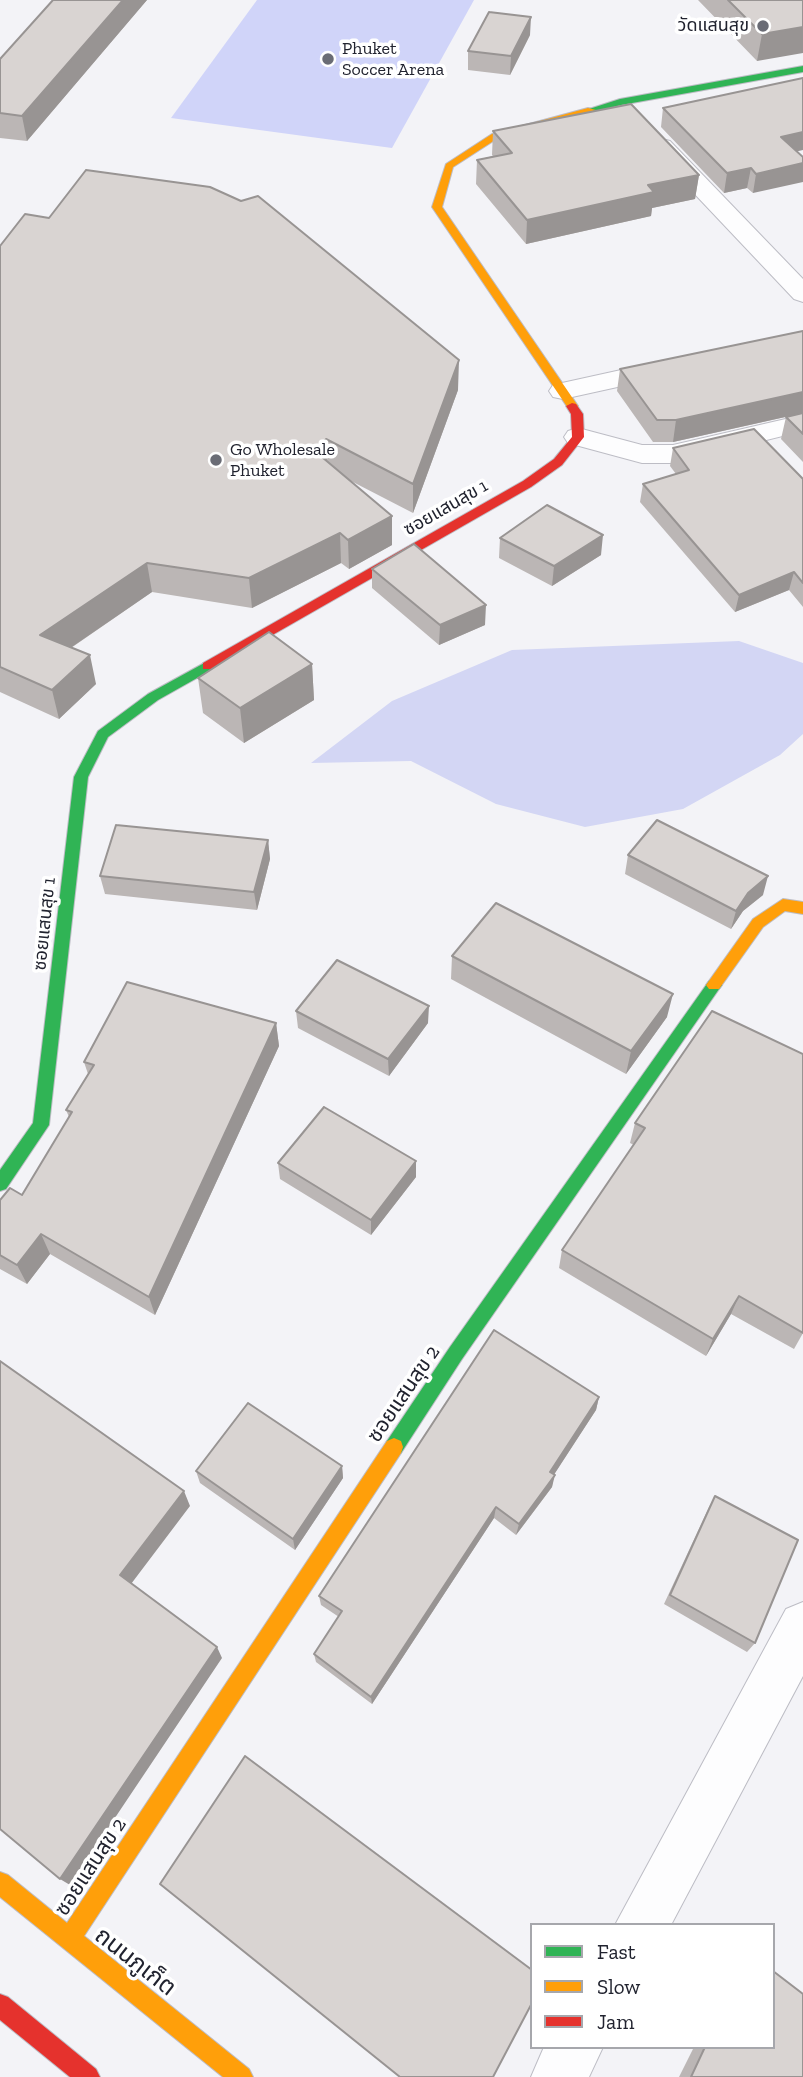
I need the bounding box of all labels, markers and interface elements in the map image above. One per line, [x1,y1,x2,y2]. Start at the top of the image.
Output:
place label: วัดแสนสุข [678,15,749,37]
marker: วัดแสนสุข [755,18,771,34]
place label: Phuket Soccer Arena [342,38,444,80]
marker: Phuket Soccer Arena [320,51,336,67]
place label: Go Wholesale Phuket [230,439,335,482]
marker: Go Wholesale Phuket [208,452,224,468]
street label: ซอยแสนสุข 1 [400,475,492,541]
street label: ซอยแสนสุข 1 [29,876,61,972]
street label: ซอยแสนสุข 2 [362,1341,446,1447]
street label: ซอยแสนสุข 2 [50,1813,132,1921]
street label: ถนนภูเก็ต [89,1921,181,2003]
legend [530,1923,775,2049]
text: Fast [597,1939,636,1964]
text: Slow [597,1974,640,1999]
text: Jam [597,2009,634,2034]

